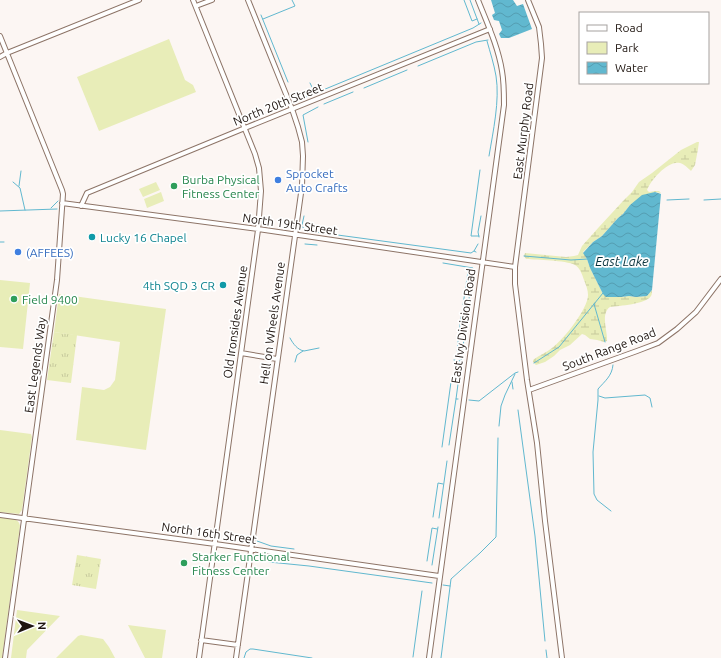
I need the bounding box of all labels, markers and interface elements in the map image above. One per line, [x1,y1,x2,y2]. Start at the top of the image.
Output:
legend [579,12,709,84]
text: Road [615,21,643,34]
text: Park [615,41,639,54]
text: Water [615,61,648,74]
street label: North 20th Street [231,80,325,128]
street label: East Murphy Road [511,82,535,180]
place label: Sprocket Auto Crafts [286,167,348,194]
place label: Burba Physical Fitness Center [182,173,260,200]
marker: Sprocket Auto Crafts [273,175,283,185]
marker: Burba Physical Fitness Center [169,181,179,191]
street label: North 19th Street [242,211,339,237]
place label: Lucky 16 Chapel [100,231,187,244]
marker: Lucky 16 Chapel [87,232,97,242]
place label: (AFFEES) [26,246,74,260]
marker: (AFFEES) [13,247,23,257]
water label: East Lake [595,254,649,268]
street label: Hell on Wheels Avenue [257,261,287,385]
street label: Old Ironsides Avenue [221,265,249,379]
street label: East Ivy Division Road [449,268,477,384]
place label: 4th SQD 3 CR [143,279,216,292]
marker: 4th SQD 3 CR [218,280,228,290]
place label: Field 9400 [22,293,78,306]
marker: Field 9400 [9,294,19,304]
street label: East Legends Way [22,316,48,414]
street label: South Range Road [561,325,657,373]
street label: North 16th Street [161,520,258,546]
place label: Starker Functional Fitness Center [192,550,290,577]
marker: Starker Functional Fitness Center [179,558,189,568]
north arrow [12,606,52,646]
text: N [36,622,48,630]

